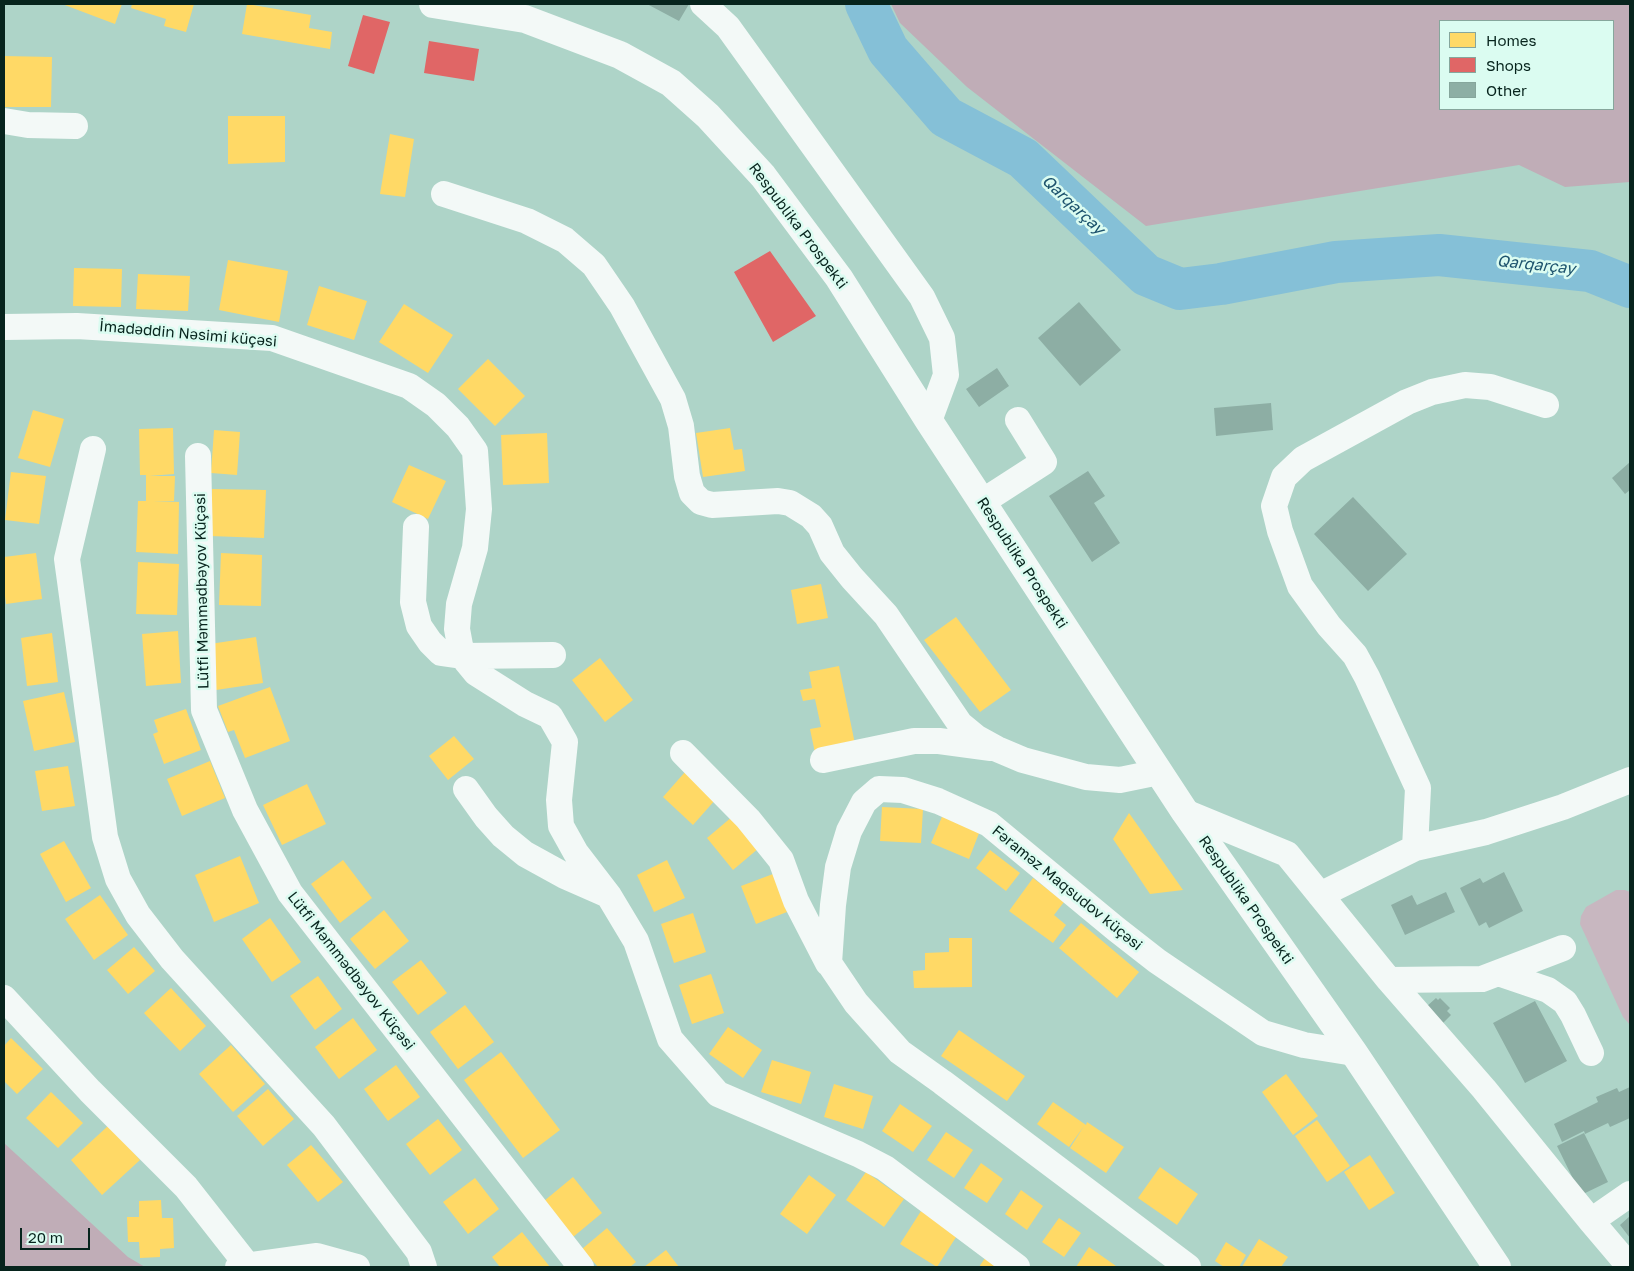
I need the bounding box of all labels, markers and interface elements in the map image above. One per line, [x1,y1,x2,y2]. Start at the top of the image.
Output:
legend [1439,20,1614,110]
text: Homes [1486,31,1536,49]
text: Shops [1486,56,1531,74]
text: Other [1486,81,1527,99]
street label: Respublika Prospekti [745,160,851,292]
water label: Qarqarçay [1038,171,1108,239]
water label: Qarqarçay [1496,251,1576,279]
street label: İmadəddin Nəsimi küçəsi [98,317,278,351]
street label: Lütfi Məmmədbəyov Küçəsi [191,493,213,689]
street label: Respublika Prospekti [973,494,1071,632]
street label: Fəraməz Maqsudov küçəsi [988,822,1146,954]
street label: Respublika Prospekti [1195,832,1297,968]
street label: Lütfi Məmmədbəyov Küçəsi [284,888,418,1054]
scale bar [22,1218,92,1250]
text: 20 m [28,1228,63,1246]

